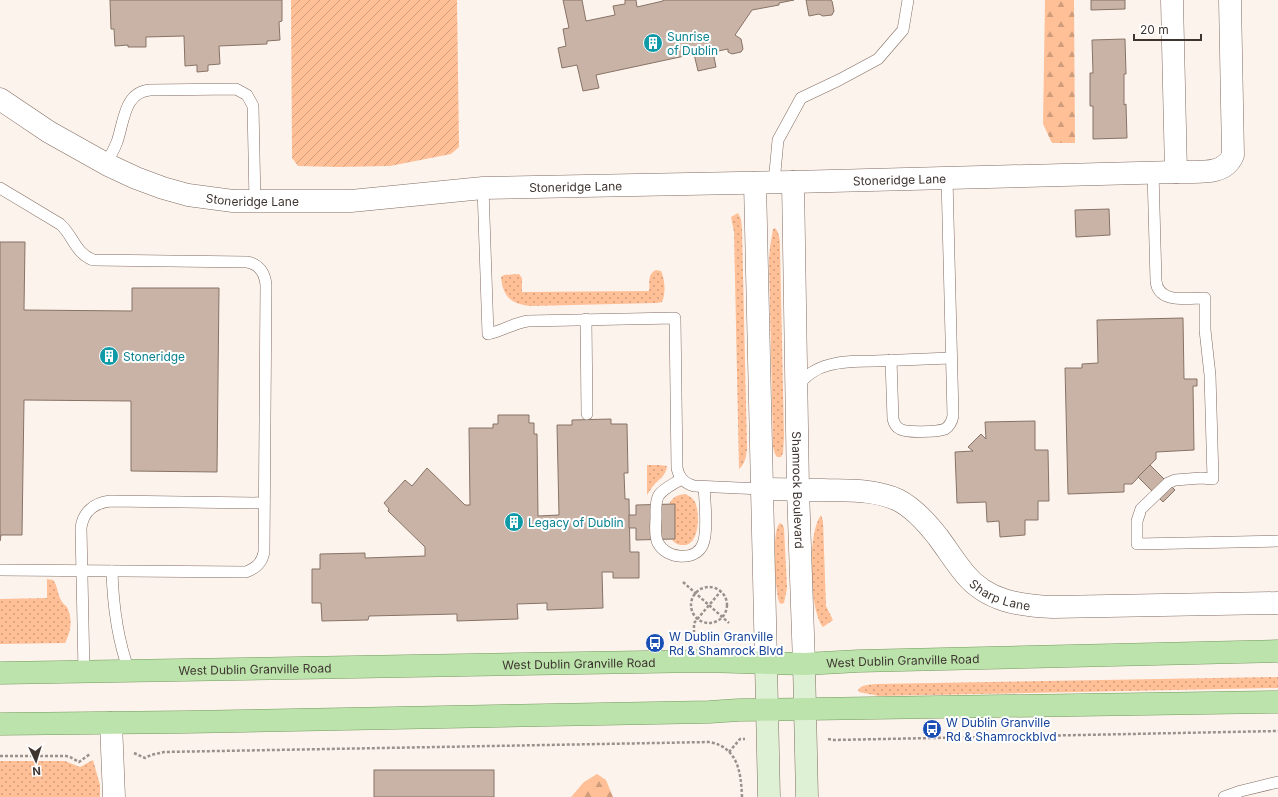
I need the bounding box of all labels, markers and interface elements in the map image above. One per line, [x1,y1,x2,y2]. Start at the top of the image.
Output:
scale bar [1134,16,1201,42]
text: 20 m [1140,22,1169,37]
place label: Sunrise of Dublin [667,29,718,58]
building icon: Sunrise of Dublin [642,32,664,54]
street label: Stoneridge Lane [853,171,946,188]
street label: Stoneridge Lane [529,178,622,195]
street label: Stoneridge Lane [205,190,299,209]
building icon: Stoneridge [98,345,120,367]
place label: Stoneridge [123,349,185,364]
street label: Shamrock Boulevard [790,431,808,549]
building icon: Legacy of Dublin [503,511,525,533]
place label: Legacy of Dublin [528,515,624,530]
street label: Sharp Lane [967,576,1031,613]
place label: W Dublin Granville Rd & Shamrock Blvd [669,629,783,658]
bus stop icon: W Dublin Granville Rd & Shamrock Blvd [644,632,666,654]
street label: West Dublin Granville Road [826,651,980,670]
street label: West Dublin Granville Road [502,654,656,672]
street label: West Dublin Granville Road [178,660,332,677]
place label: W Dublin Granville Rd & Shamrockblvd [946,715,1057,744]
bus stop icon: W Dublin Granville Rd & Shamrockblvd [921,718,943,740]
north arrow [16,741,56,781]
text: N [32,764,41,778]

